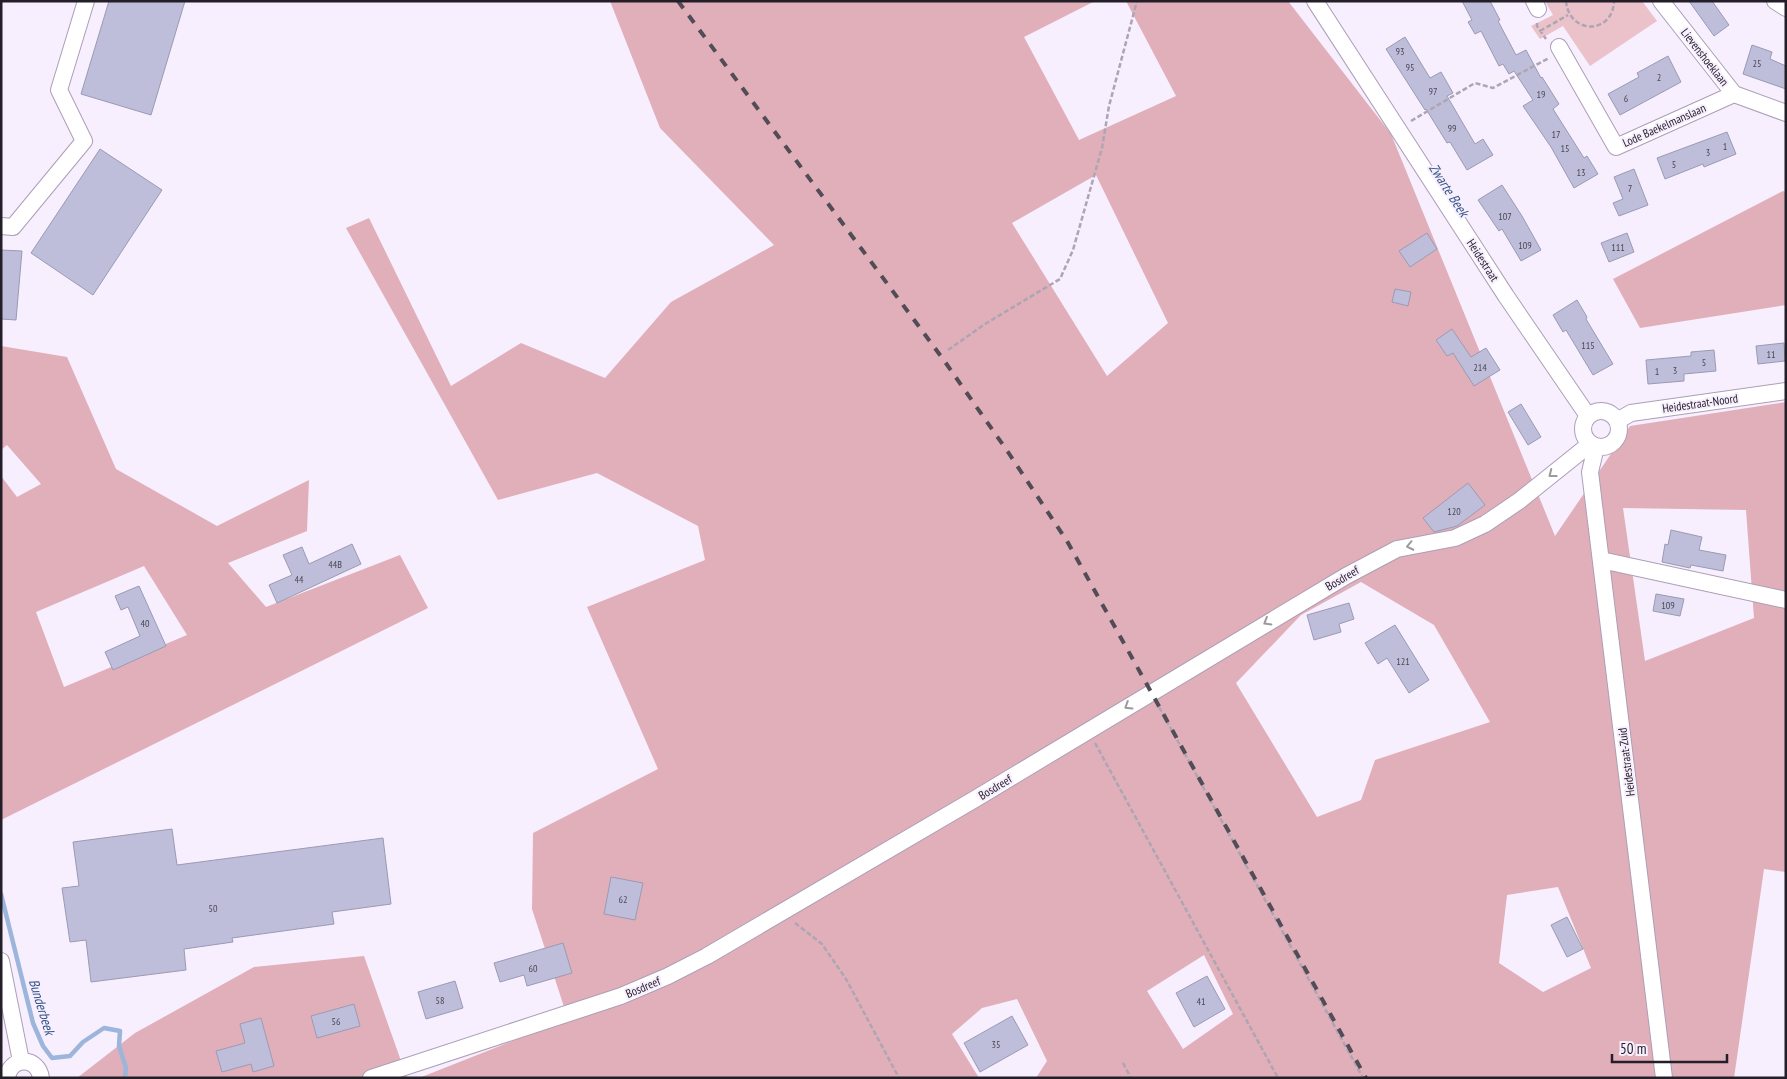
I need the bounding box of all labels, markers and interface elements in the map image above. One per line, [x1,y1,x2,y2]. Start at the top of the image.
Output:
street label: Lievenshoeklaan [1678,25,1732,89]
house number: 93 [1396,45,1405,58]
house number: 25 [1753,57,1762,70]
house number: 95 [1406,61,1415,74]
house number: 2 [1657,71,1661,84]
house number: 97 [1429,85,1438,98]
house number: 19 [1537,88,1546,101]
house number: 6 [1624,92,1629,105]
street label: Lode Baekelmanslaan [1620,100,1708,150]
house number: 99 [1448,122,1457,135]
house number: 17 [1552,128,1561,141]
house number: 1 [1723,140,1727,153]
house number: 15 [1561,142,1570,155]
house number: 3 [1706,146,1710,159]
house number: 5 [1672,158,1676,171]
water label: Zwarte Beek [1425,160,1474,221]
house number: 13 [1577,166,1586,179]
house number: 7 [1628,182,1632,195]
house number: 107 [1498,210,1512,223]
street label: Heidestraat [1464,236,1503,285]
house number: 109 [1518,239,1532,252]
house number: 111 [1611,241,1625,254]
house number: 115 [1581,339,1595,352]
house number: 11 [1767,348,1776,361]
house number: 5 [1702,356,1706,369]
house number: 214 [1473,361,1487,374]
house number: 3 [1673,364,1677,377]
house number: 1 [1655,365,1659,378]
street label: Heidestraat-Noord [1661,390,1739,416]
one-way arrow [1549,469,1558,477]
house number: 120 [1447,505,1461,518]
one-way arrow [1406,540,1414,551]
house number: 44B [328,558,342,571]
street label: Bosdreef [1323,562,1362,594]
house number: 44 [295,573,304,586]
house number: 109 [1661,599,1675,612]
one-way arrow [1263,616,1272,626]
house number: 40 [141,617,150,630]
house number: 121 [1396,655,1410,668]
one-way arrow [1125,700,1134,710]
street label: Heidestraat-Zuid [1614,727,1638,797]
street label: Bosdreef [976,771,1015,803]
house number: 62 [619,893,628,906]
house number: 50 [209,902,218,915]
house number: 60 [529,962,538,975]
street label: Bosdreef [623,973,663,1001]
water label: Bunderbeek [25,977,59,1039]
house number: 58 [436,994,445,1007]
house number: 41 [1197,995,1206,1008]
house number: 56 [332,1015,341,1028]
scale bar [1612,1032,1727,1064]
house number: 35 [992,1038,1001,1051]
text: 50 m [1620,1039,1646,1058]

